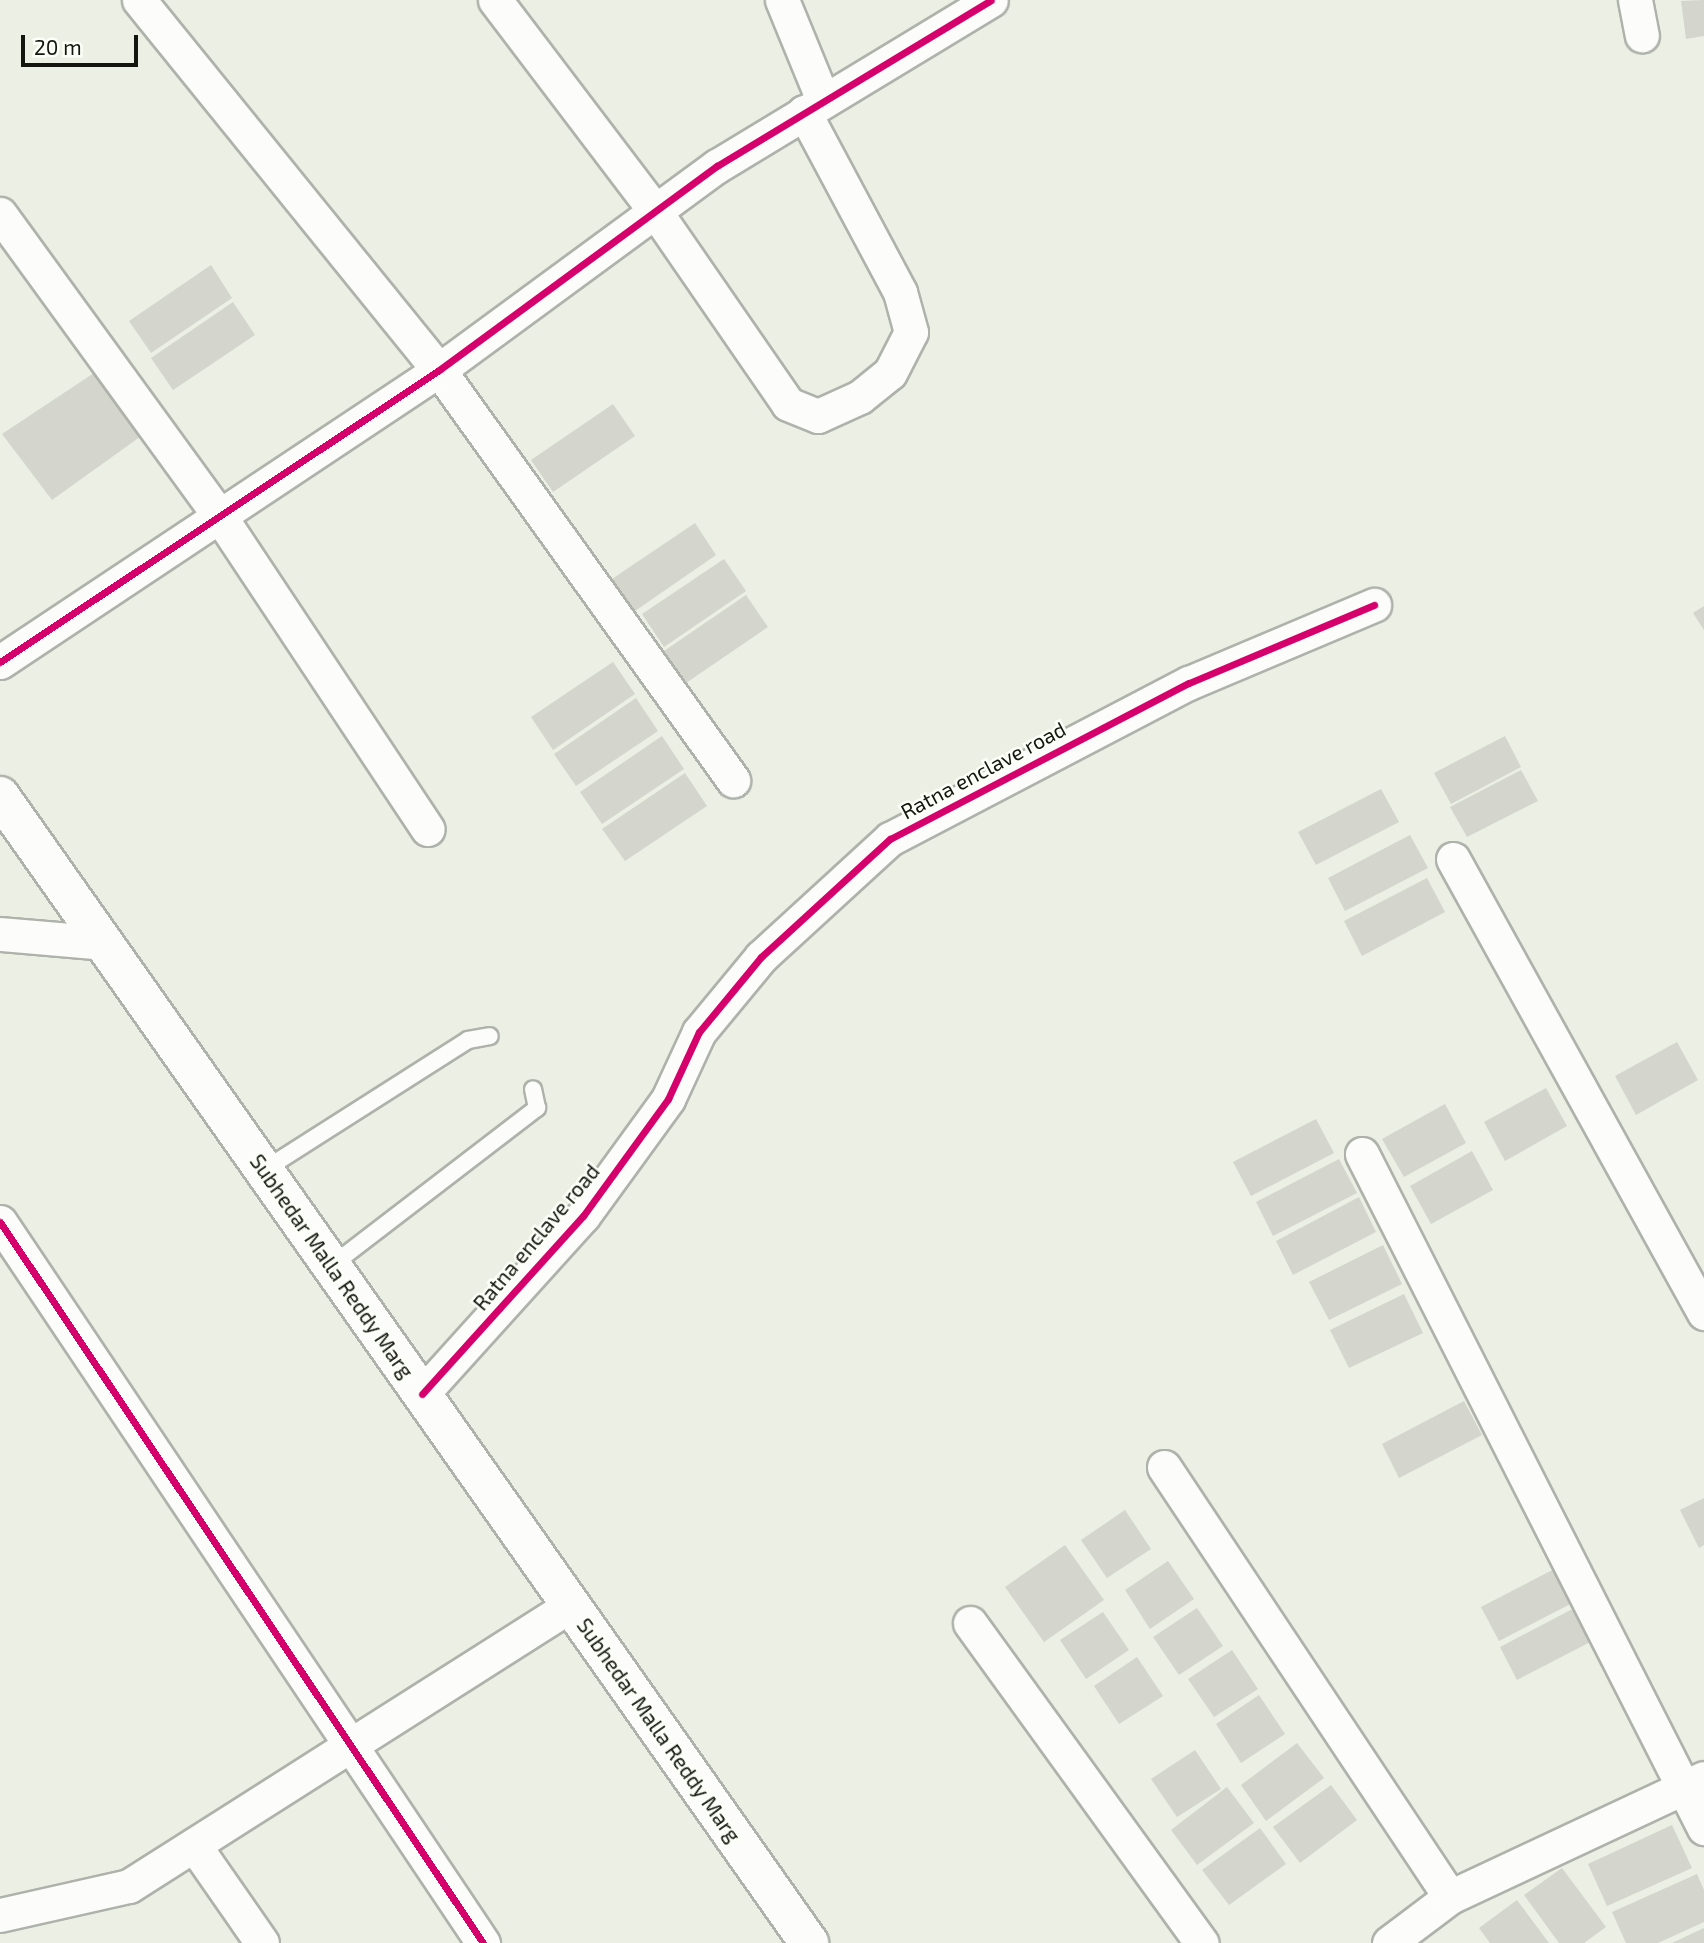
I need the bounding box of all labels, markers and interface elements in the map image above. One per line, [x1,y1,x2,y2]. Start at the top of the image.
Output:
scale bar [24,21,142,65]
text: 20 m [34,34,82,59]
street label: Ratna enclave road [896,716,1070,824]
street label: Subhedar Malla Reddy Marg [245,1149,419,1383]
street label: Ratna enclave road [468,1159,604,1315]
street label: Subhedar Malla Reddy Marg [572,1613,746,1847]

